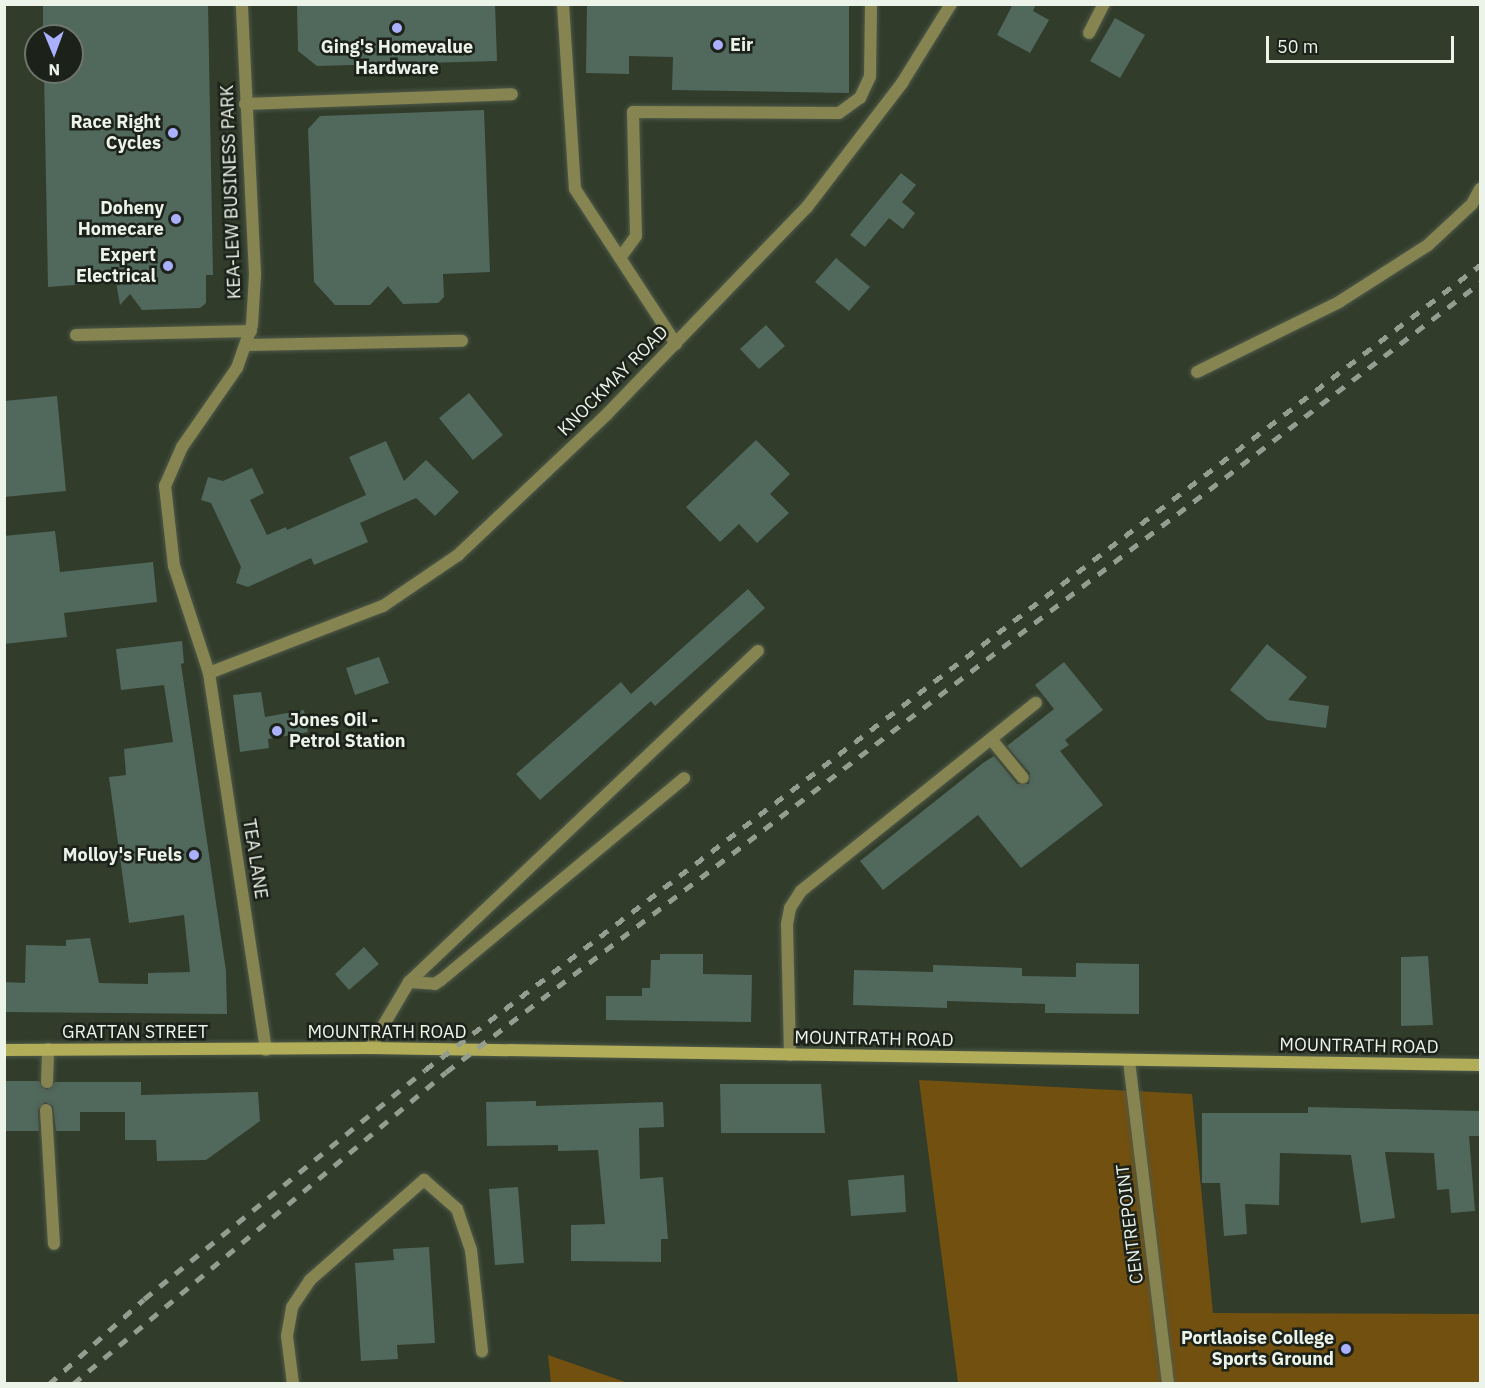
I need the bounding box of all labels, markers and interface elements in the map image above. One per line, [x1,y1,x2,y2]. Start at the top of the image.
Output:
marker: Ging's Homevalue Hardware [390,21,404,35]
north arrow [24,24,84,84]
scale bar [1269,24,1456,62]
place label: Eir [730,34,753,56]
text: 50 m [1277,35,1319,58]
place label: Ging's Homevalue Hardware [321,37,473,80]
marker: Eir [711,38,725,52]
text: N [48,60,60,80]
street label: KEA-LEW BUSINESS PARK [216,84,246,300]
place label: Race Right Cycles [70,112,161,154]
marker: Race Right Cycles [166,126,180,140]
place label: Doheny Homecare [78,198,164,240]
marker: Doheny Homecare [169,212,183,226]
place label: Expert Electrical [76,245,156,288]
marker: Expert Electrical [161,259,175,273]
street label: KNOCKMAY ROAD [553,321,673,441]
place label: Jones Oil - Petrol Station [289,710,406,752]
marker: Jones Oil - Petrol Station [270,724,284,738]
street label: TEA LANE [238,817,272,901]
place label: Molloy's Fuels [63,844,182,866]
marker: Molloy's Fuels [187,848,201,862]
street label: GRATTAN STREET [62,1021,208,1043]
street label: MOUNTRATH ROAD [307,1021,467,1043]
street label: MOUNTRATH ROAD [794,1027,954,1051]
street label: MOUNTRATH ROAD [1279,1034,1439,1058]
street label: CENTREPOINT [1112,1163,1148,1285]
place label: Portlaoise College Sports Ground [1181,1328,1334,1370]
marker: Portlaoise College Sports Ground [1339,1342,1353,1356]

